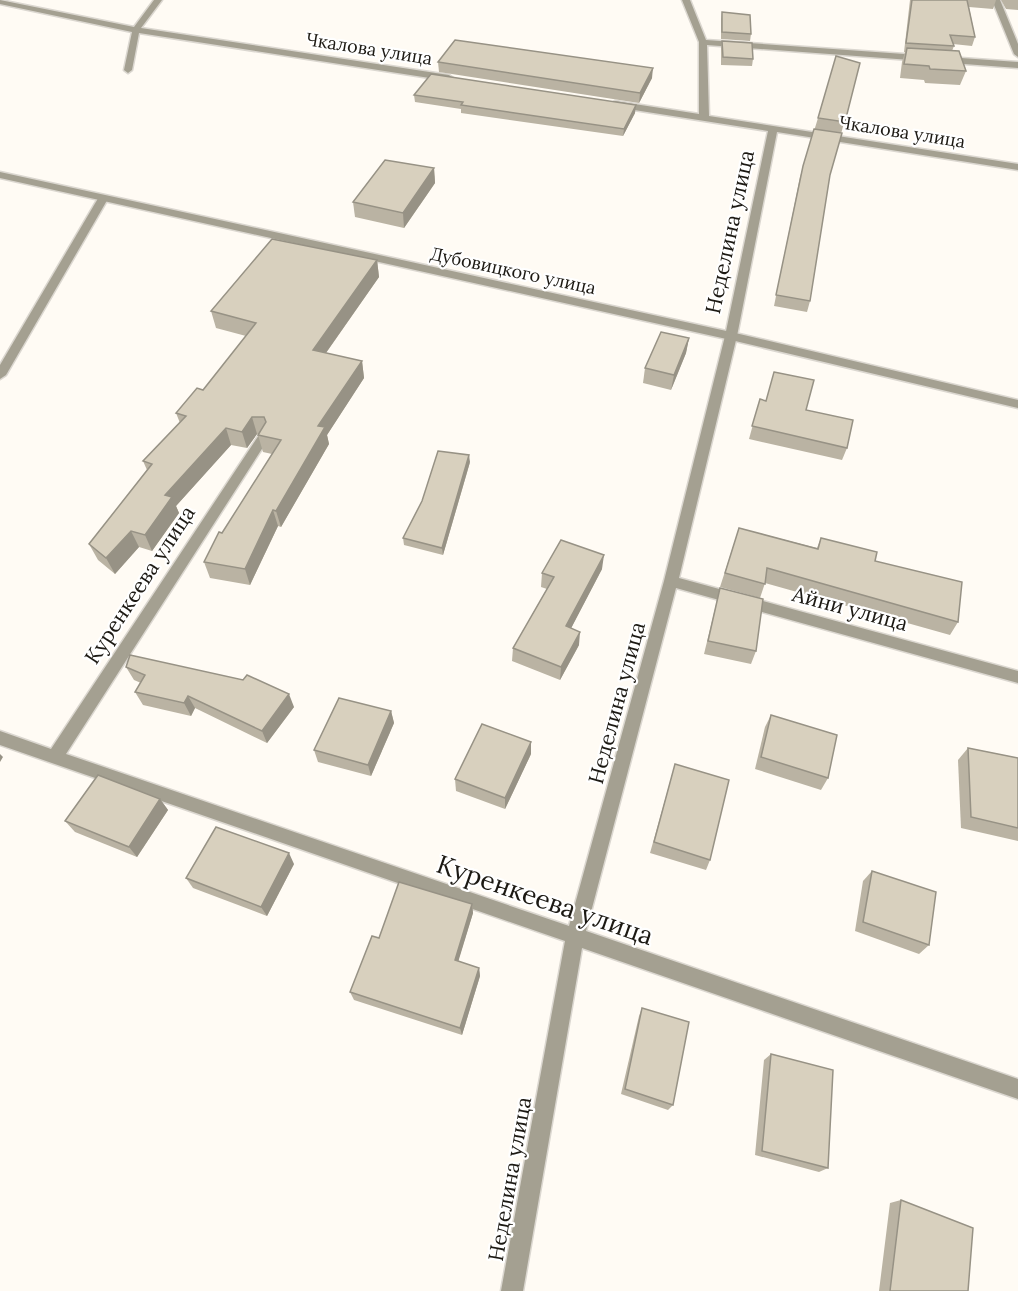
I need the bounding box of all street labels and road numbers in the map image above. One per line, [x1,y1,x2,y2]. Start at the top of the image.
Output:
street label: Чкалова улица [304,27,434,70]
street label: Чкалова улица [837,110,967,153]
street label: Неделина улица [699,147,760,316]
street label: Дубовицкого улица [428,242,598,299]
street label: Куренкеева улица [78,500,201,669]
street label: Айни улица [788,580,911,637]
street label: Неделина улица [582,619,651,787]
street label: Куренкеева улица [432,847,658,952]
street label: Неделина улица [482,1094,537,1263]

